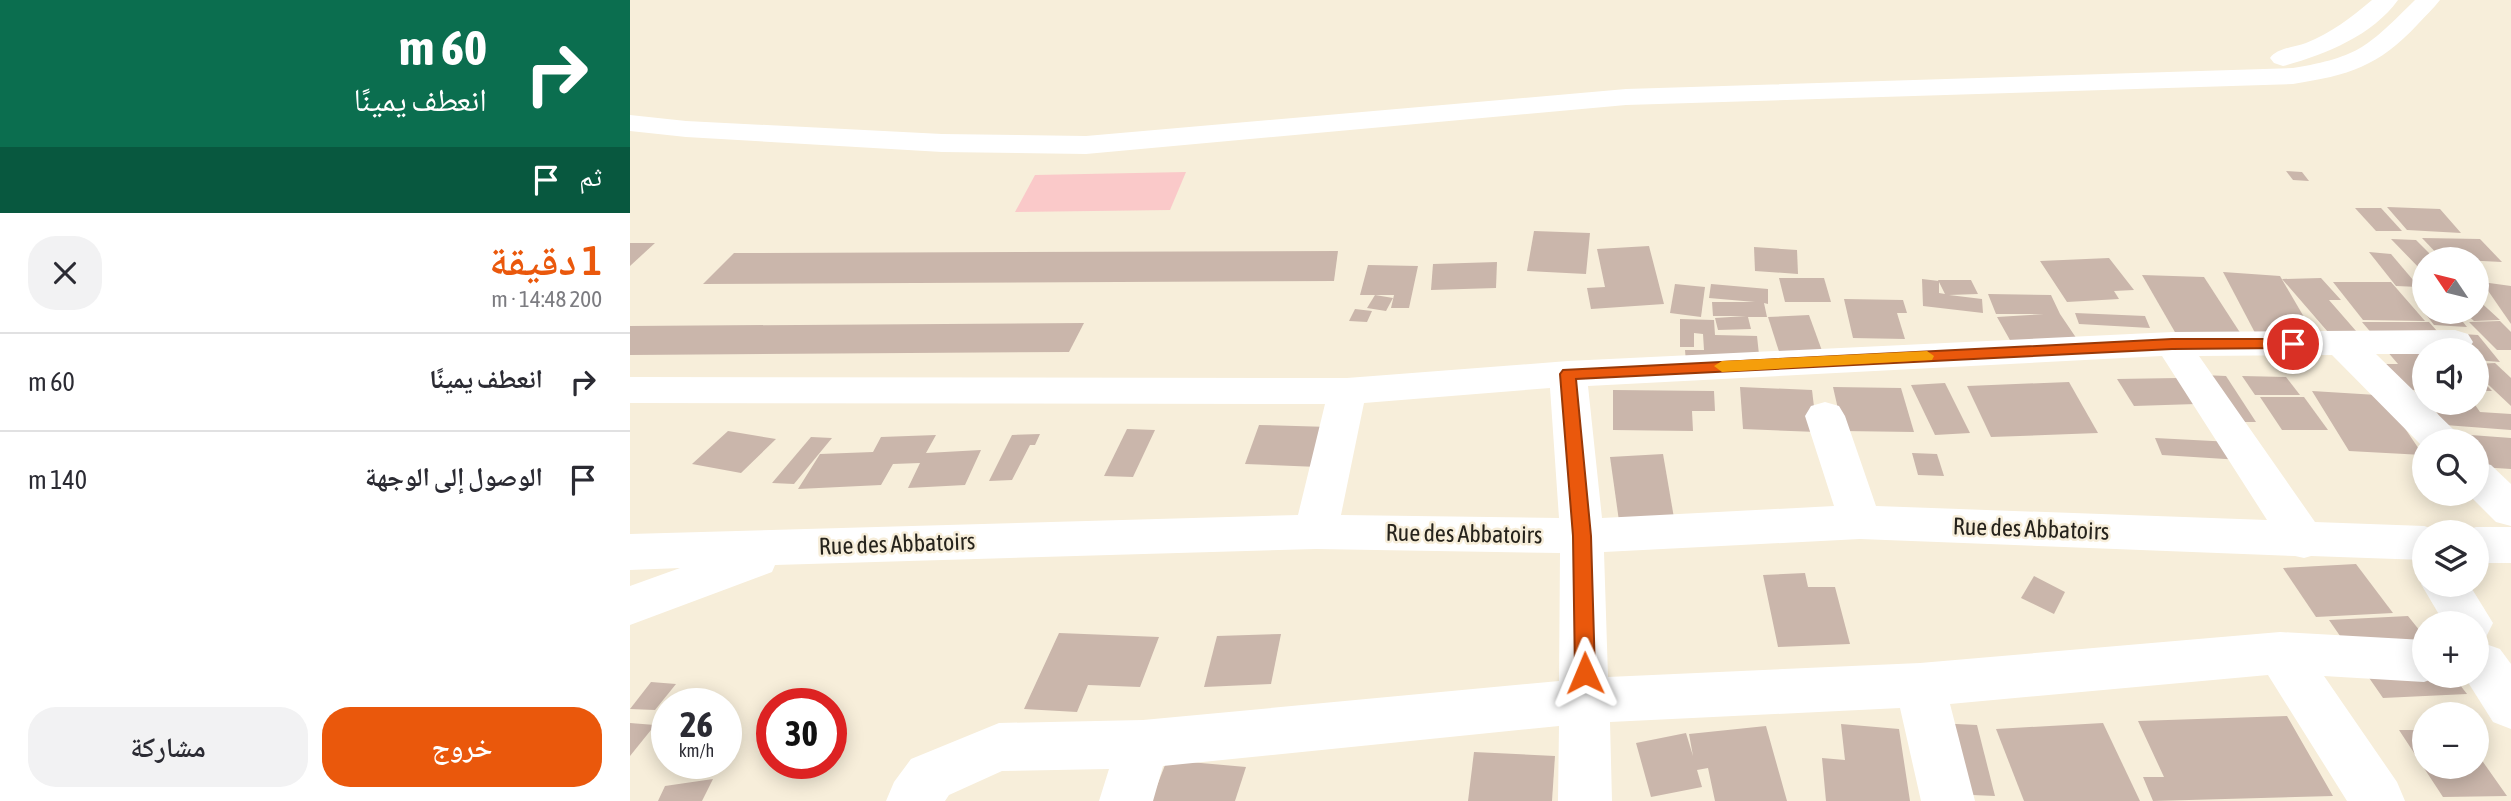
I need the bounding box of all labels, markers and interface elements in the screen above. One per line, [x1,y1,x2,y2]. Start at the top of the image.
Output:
text: 60 m [399,19,487,75]
icon: right [511,28,602,119]
text: انعطف يمينًا [354,81,487,118]
icon: arrive [527,161,565,199]
text: ثم [579,162,602,192]
button: close [28,236,102,310]
text: 1 دقيقة [489,236,602,284]
north arrow [2412,247,2488,324]
map controls [2412,247,2489,779]
text: 200 m · 14:48 [491,286,602,312]
pin [2263,314,2323,374]
icon: arrive [2274,325,2312,363]
button: sound [2412,338,2489,415]
icon: right [564,363,602,401]
text: انعطف يمينًا [429,364,543,394]
text: 60 m [28,367,75,397]
button: search [2412,429,2489,506]
icon: arrive [564,461,602,499]
text: الوصول إلى الوجهة [365,462,543,492]
text: 140 m [28,465,87,495]
street label: Rue des Abbatoirs [1952,512,2110,545]
street label: Rue des Abbatoirs [1386,519,1542,548]
button: layers [2412,520,2489,597]
street label: Rue des Abbatoirs [818,527,976,560]
button: + [2412,611,2489,688]
position arrow [1548,636,1622,710]
speed limit sign: 30 [756,688,847,779]
button: − [2412,702,2489,779]
text: 26 [680,704,713,744]
button: مشاركة [28,707,308,787]
button: خروج [322,707,602,787]
text: km/h [679,740,714,761]

